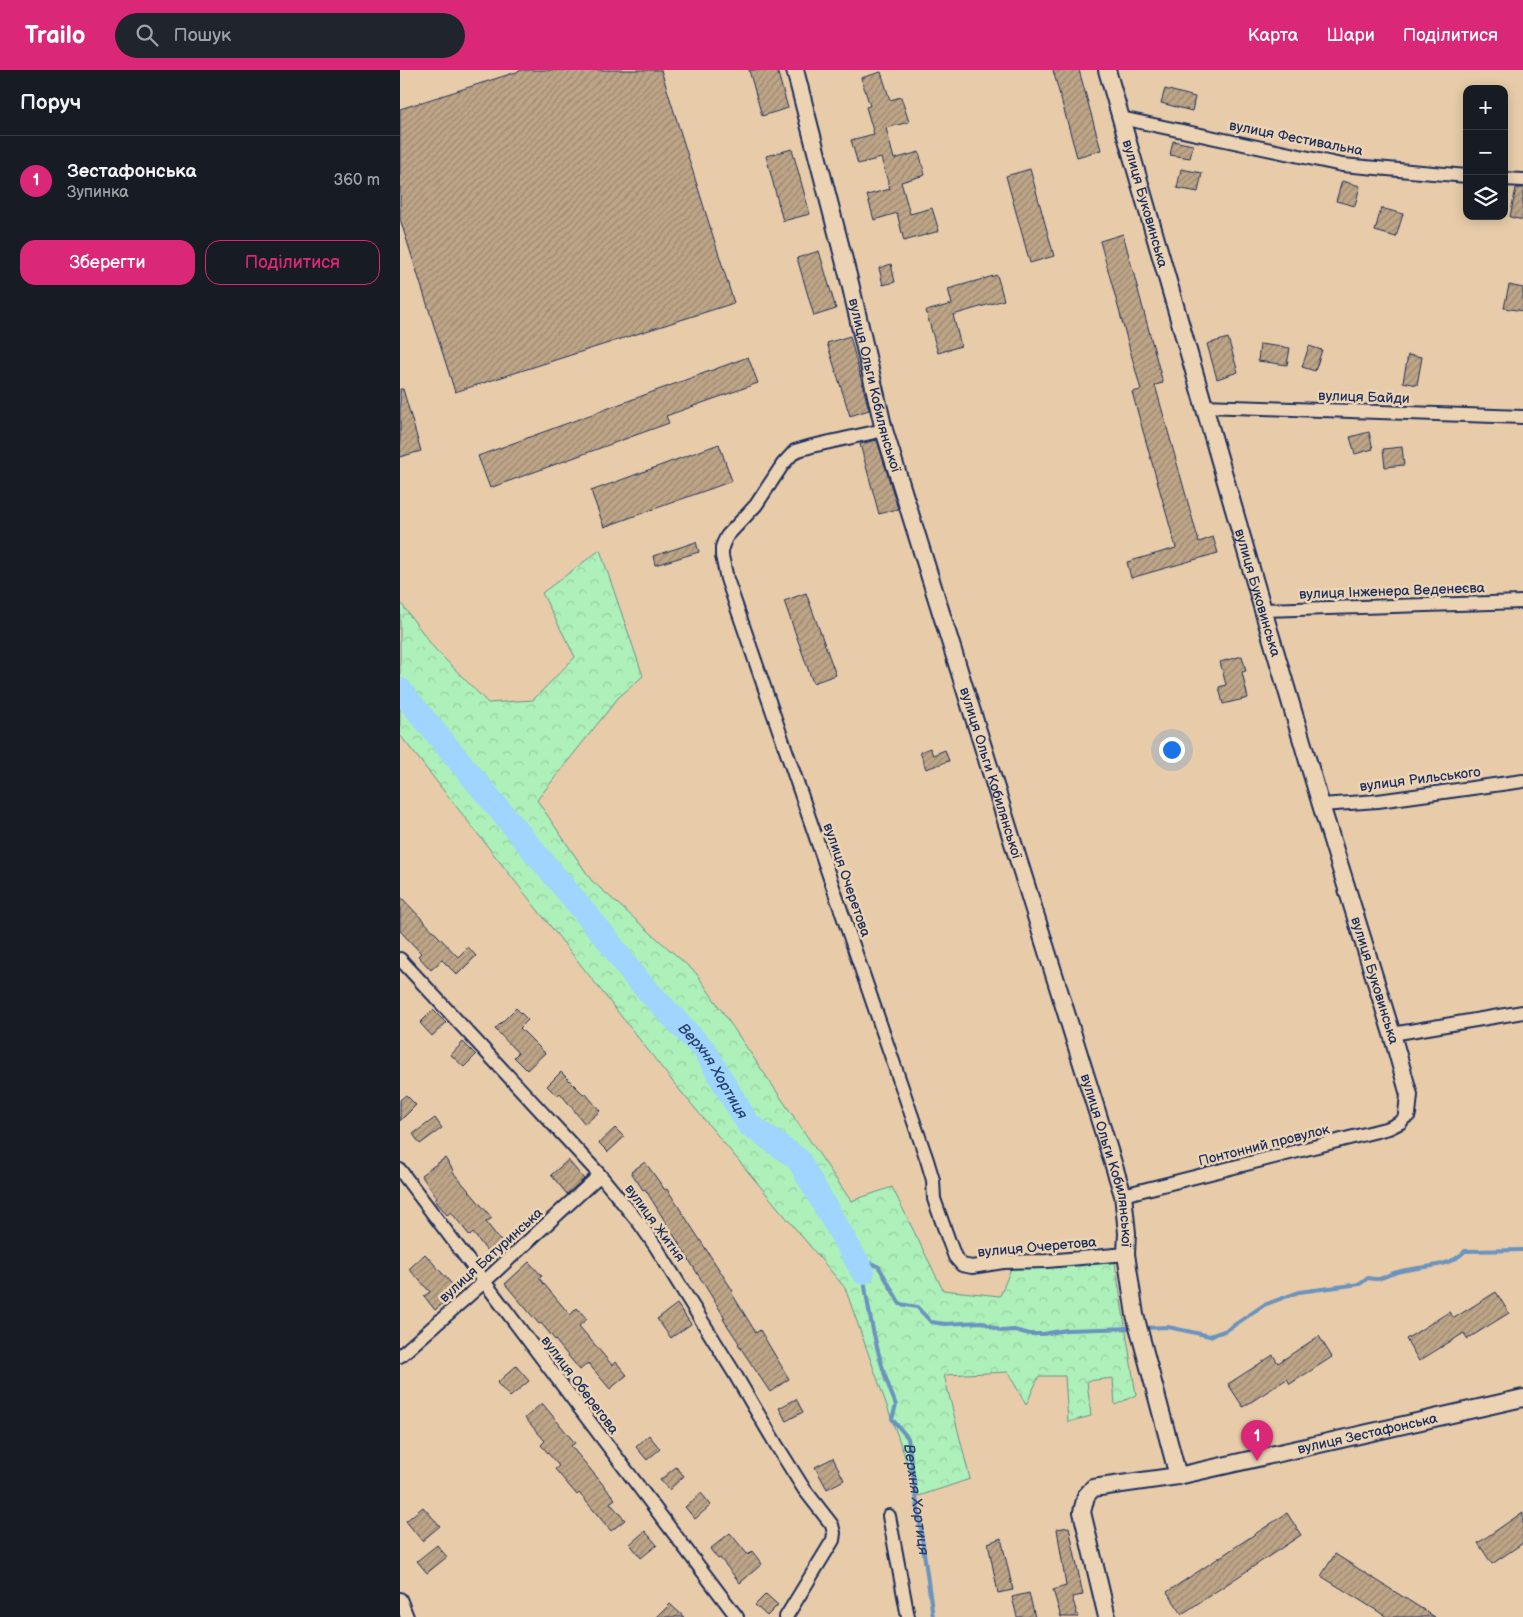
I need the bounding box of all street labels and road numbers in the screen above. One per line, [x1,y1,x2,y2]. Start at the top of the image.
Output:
street label: вулиця Фестивальна [1228,117,1365,159]
street label: вулиця Буковинська [1119,138,1172,270]
street label: вулиця Ольги Кобилянської [845,296,905,475]
street label: вулиця Байди [1318,387,1410,407]
street label: вулиця Буковинська [1231,527,1285,659]
street label: вулиця Інженера Веденеєва [1299,579,1486,603]
street label: вулиця Ольги Кобилянської [956,685,1026,861]
street label: вулиця Рильського [1359,763,1481,795]
street label: вулиця Очеретова [820,821,875,940]
street label: вулиця Буковинська [1348,914,1403,1047]
street label: вулиця Ольги Кобилянської [1077,1072,1136,1248]
street label: Понтонний провулок [1197,1120,1332,1170]
street label: вулиця Житня [621,1181,689,1265]
street label: вулиця Батуринська [436,1204,547,1306]
street label: вулиця Очеретова [977,1233,1098,1261]
street label: вулиця Оберегова [538,1333,623,1438]
street label: вулиця Зестафонська [1296,1409,1440,1457]

